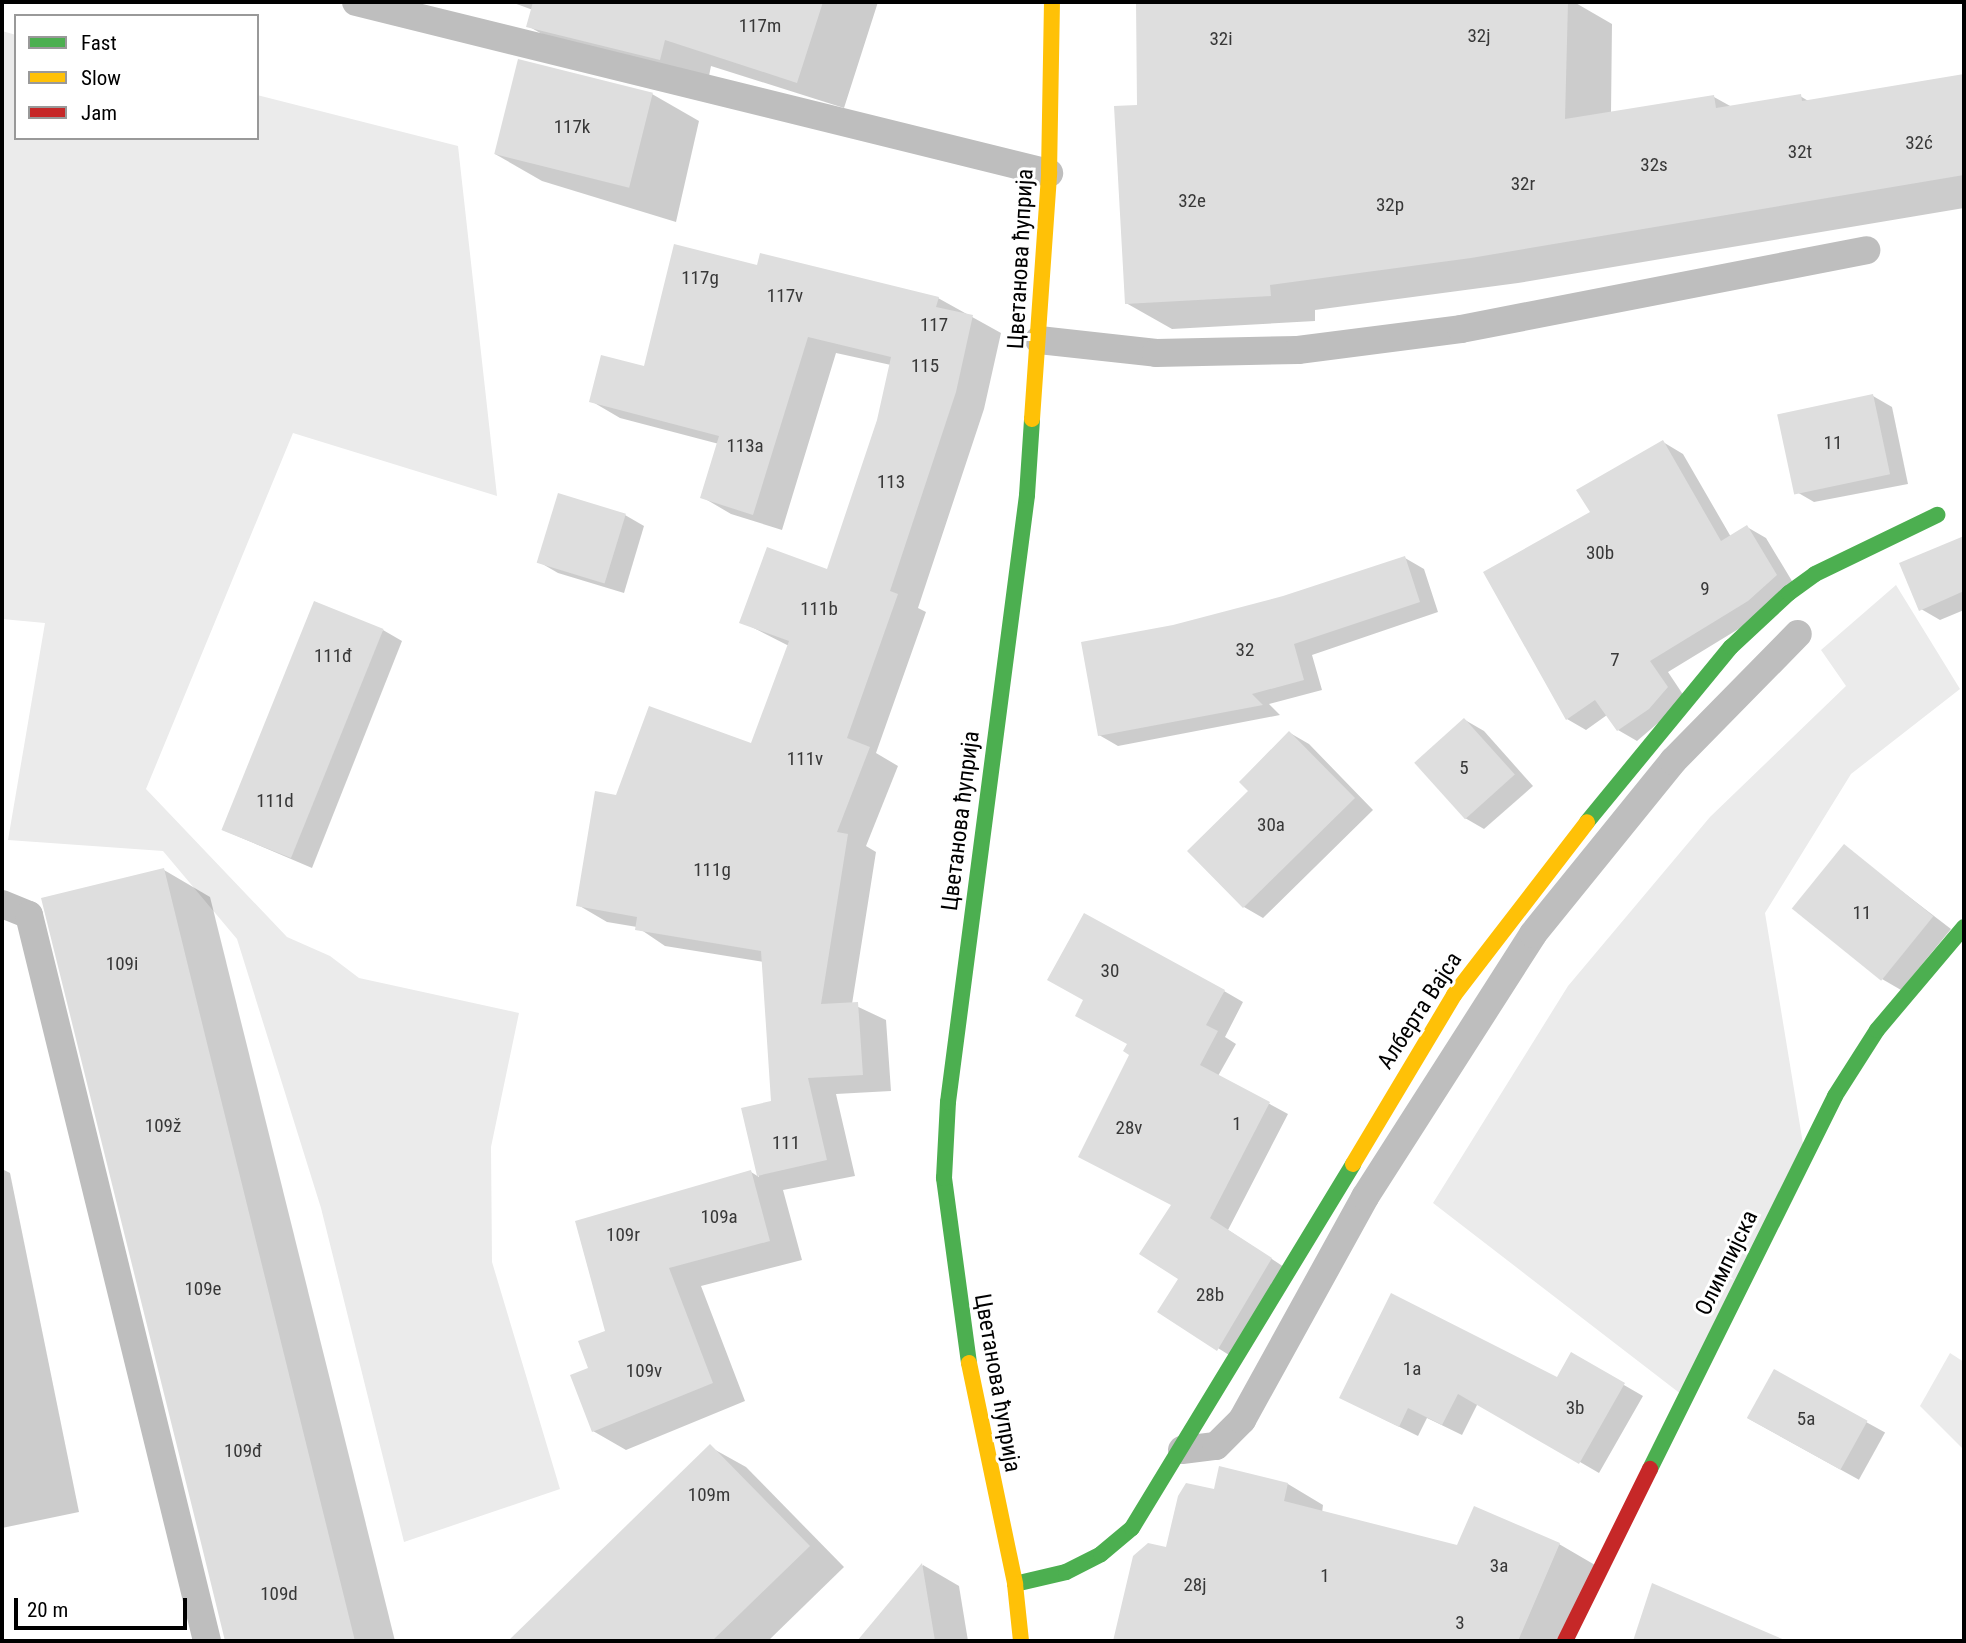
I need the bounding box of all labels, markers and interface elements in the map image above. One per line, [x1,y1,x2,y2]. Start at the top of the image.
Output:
legend [14,14,259,140]
house number: 117m [739,15,781,37]
house number: 32j [1467,25,1491,47]
house number: 32i [1209,28,1233,50]
text: Fast [81,31,117,55]
text: Slow [81,66,121,90]
text: Jam [81,101,117,125]
house number: 117k [554,116,590,138]
house number: 32ć [1905,132,1933,154]
house number: 32t [1788,141,1812,163]
house number: 32s [1640,154,1668,176]
street label: Цветанова ћуприја [1002,168,1040,350]
house number: 32r [1511,173,1535,195]
house number: 32e [1178,190,1206,212]
house number: 32p [1376,194,1404,216]
house number: 117g [681,267,719,289]
house number: 117v [767,285,803,307]
house number: 117 [920,314,948,336]
house number: 115 [911,355,939,377]
house number: 11 [1824,432,1842,454]
house number: 113a [726,435,764,457]
house number: 113 [877,471,905,493]
house number: 30b [1586,542,1614,564]
house number: 9 [1700,578,1710,600]
house number: 111b [800,598,838,620]
house number: 32 [1236,639,1254,661]
house number: 111đ [314,645,352,667]
house number: 7 [1610,649,1620,671]
street label: Цветанова ћуприја [936,730,986,912]
house number: 111v [787,748,823,770]
house number: 5 [1459,757,1469,779]
house number: 111d [256,790,294,812]
house number: 30a [1257,814,1285,836]
house number: 111g [693,859,731,881]
house number: 11 [1853,902,1871,924]
street label: Алберта Вајса [1372,947,1468,1075]
house number: 109i [106,953,138,975]
house number: 30 [1101,960,1119,982]
house number: 1 [1232,1113,1242,1135]
house number: 109ž [145,1115,181,1137]
house number: 28v [1116,1117,1142,1139]
house number: 111 [772,1132,800,1154]
house number: 109a [700,1206,738,1228]
street label: Олимпијска [1690,1206,1764,1320]
house number: 109r [606,1224,640,1246]
house number: 109e [184,1278,222,1300]
house number: 28b [1196,1284,1224,1306]
street label: Цветанова ћуприја [968,1292,1026,1474]
house number: 1a [1403,1358,1421,1380]
house number: 109v [626,1360,662,1382]
house number: 3b [1566,1397,1584,1419]
house number: 5a [1797,1408,1815,1430]
house number: 109đ [224,1440,262,1462]
house number: 109m [688,1484,730,1506]
house number: 3a [1490,1555,1508,1577]
house number: 1 [1320,1565,1330,1587]
house number: 28j [1183,1574,1207,1596]
house number: 109d [260,1583,298,1605]
scale bar [18,1584,191,1628]
text: 20 m [27,1598,68,1622]
house number: 3 [1455,1612,1465,1634]

